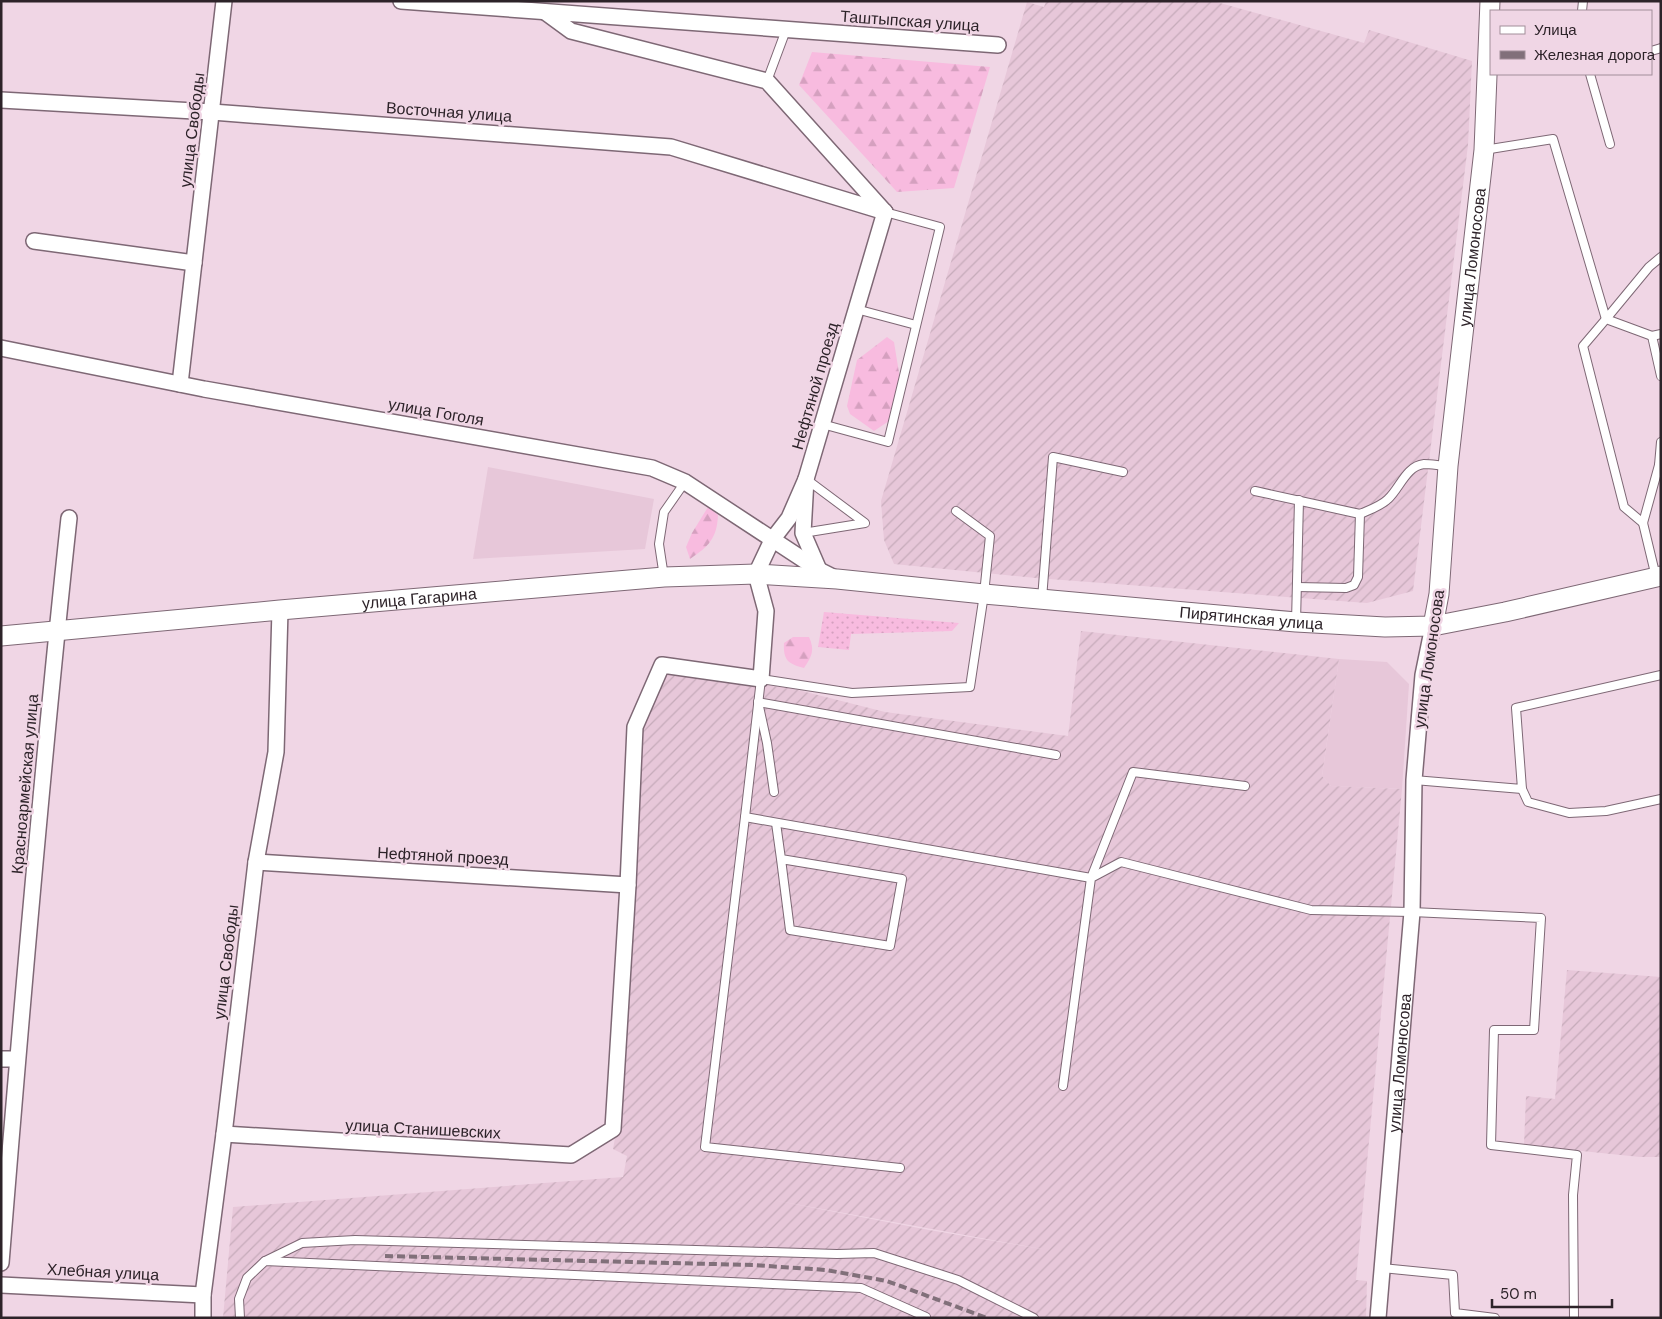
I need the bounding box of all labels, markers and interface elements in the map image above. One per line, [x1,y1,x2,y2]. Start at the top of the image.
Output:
street label: Таштыпская улица [840,6,980,36]
legend [1490,10,1652,75]
text: Улица [1534,20,1577,40]
text: Железная дорога [1534,45,1656,65]
street label: улица Свободы [175,71,209,189]
street label: Восточная улица [385,97,513,127]
street label: улица Ломоносова [1453,187,1490,328]
street label: Нефтяной проезд [787,319,843,452]
street label: улица Гоголя [387,393,485,431]
street label: улица Гагарина [361,583,478,613]
street label: улица Ломоносова [1409,588,1449,730]
street label: Пирятинская улица [1179,601,1324,634]
street label: Красноармейская улица [7,693,43,875]
street label: Нефтяной проезд [377,842,510,870]
street label: улица Свободы [209,903,243,1021]
street label: улица Ломоносова [1383,992,1416,1133]
street label: улица Станишевских [345,1114,501,1144]
street label: Хлебная улица [46,1259,160,1285]
scale bar [1492,1276,1612,1308]
text: 50 m [1500,1284,1537,1304]

